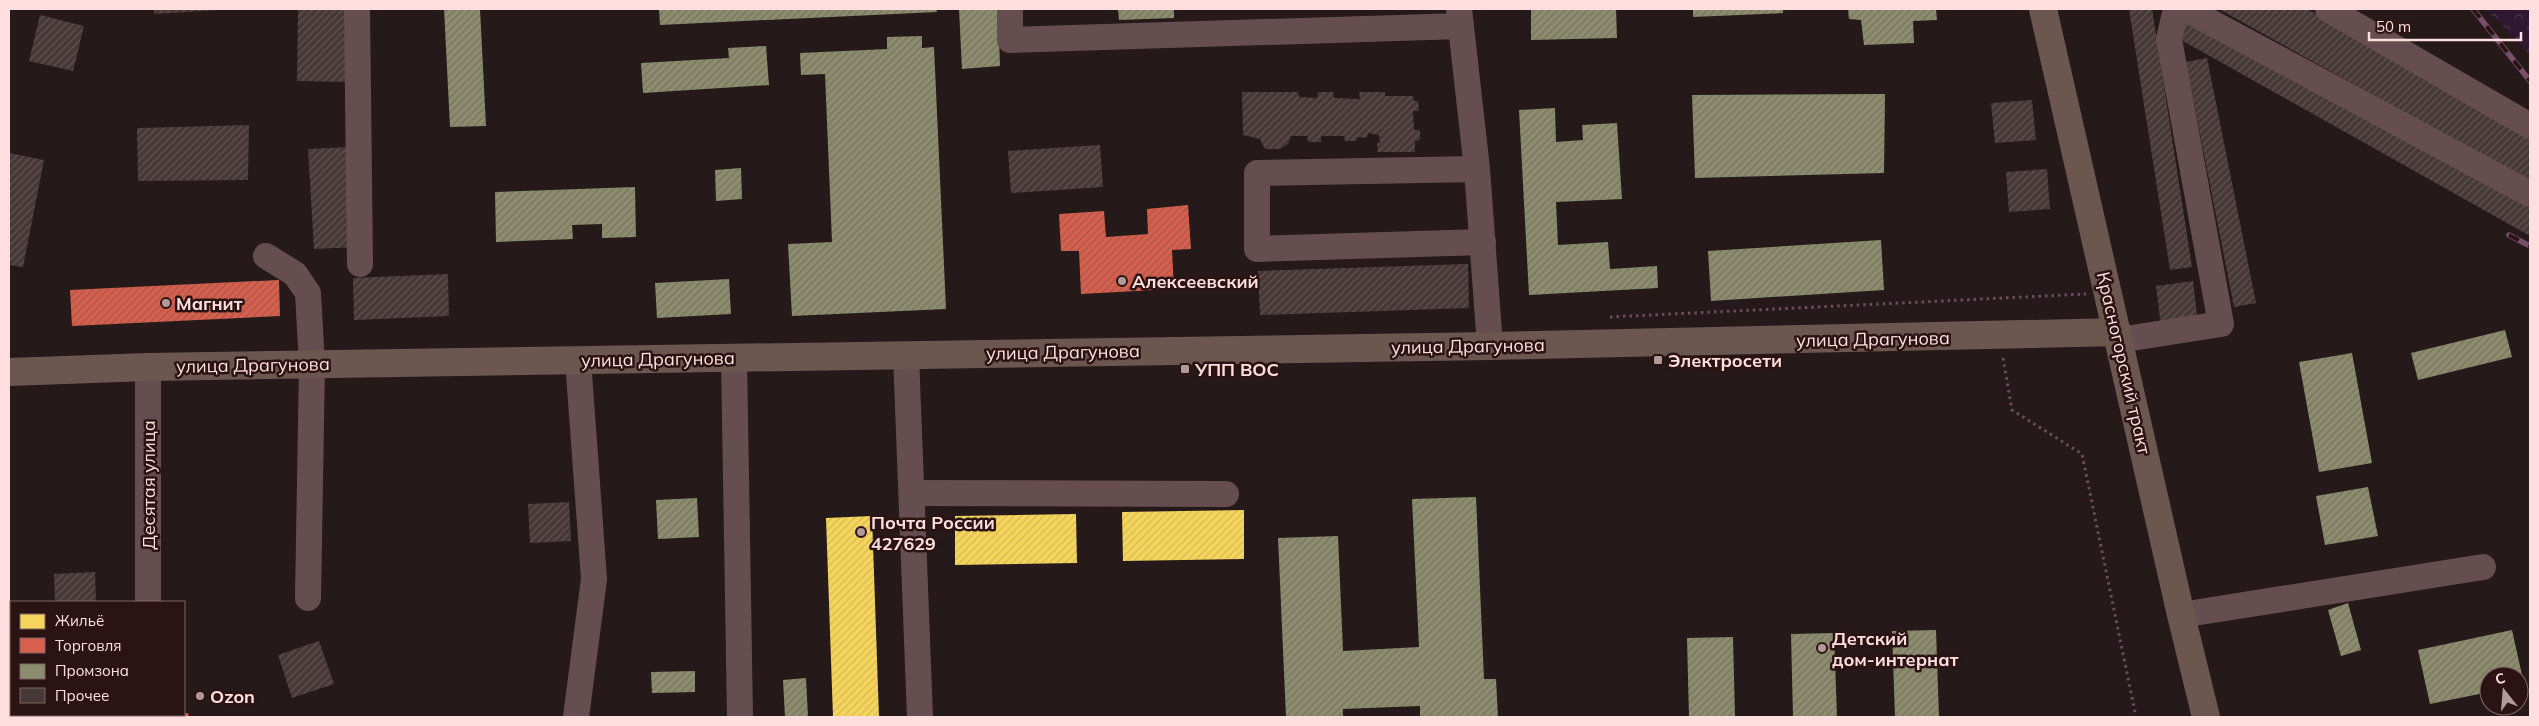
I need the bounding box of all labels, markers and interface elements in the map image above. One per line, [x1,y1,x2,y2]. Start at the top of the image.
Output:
scale bar [2369,10,2522,42]
text: 50 m [2376,17,2411,36]
place label: Алексеевский [1132,270,1259,293]
street label: Красногорский тракт [2092,270,2156,457]
marker: Алексеевский [1116,275,1128,287]
place label: Магнит [176,292,243,315]
marker: Магнит [160,297,172,309]
street label: улица Драгунова [1796,326,1950,352]
street label: улица Драгунова [1391,333,1545,359]
street label: улица Драгунова [986,339,1140,365]
street label: улица Драгунова [581,346,735,372]
place label: Электросети [1668,349,1782,372]
street label: улица Драгунова [176,352,330,378]
marker: Электросети [1652,354,1664,366]
place label: УПП ВОС [1194,358,1279,381]
marker: УПП ВОС [1179,363,1191,375]
street label: Десятая улица [137,420,160,550]
place label: Почта России 427629 [871,511,995,555]
marker: Почта России 427629 [855,526,867,538]
legend [10,601,185,716]
text: Жильё [55,611,104,630]
place label: Детский дом-интернат [1832,627,1959,671]
text: Торговля [55,636,122,655]
marker: Детский дом-интернат [1816,642,1828,654]
text: Промзона [55,661,129,680]
north arrow [2479,666,2529,716]
text: С [2493,669,2507,689]
place label: Ozon [210,685,255,708]
text: Прочее [55,686,109,705]
marker: Ozon [194,690,206,702]

